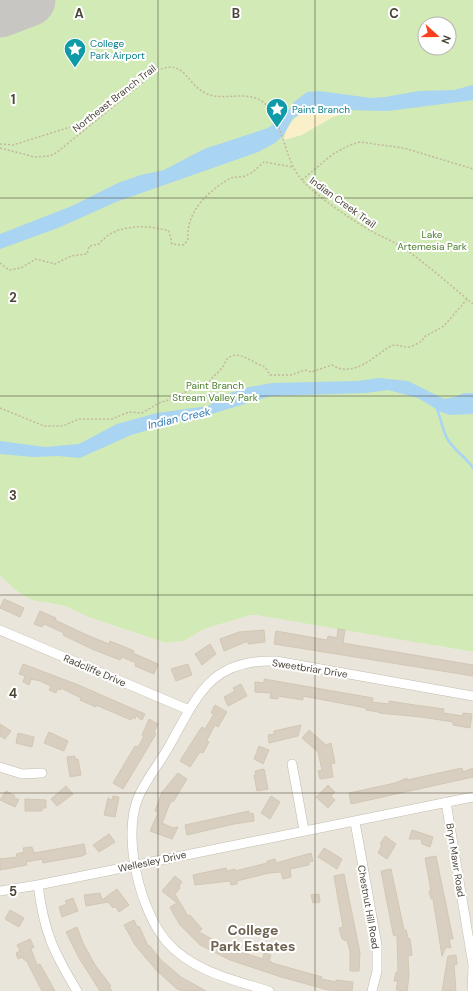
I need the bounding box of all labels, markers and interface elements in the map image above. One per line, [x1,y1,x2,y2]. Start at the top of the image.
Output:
text: A [74,5,84,22]
text: B [232,5,240,22]
text: C [389,5,399,22]
north arrow [417,16,457,56]
text: N [438,33,454,46]
place icon: College Park Airport [62,36,88,69]
place label: College Park Airport [90,37,145,62]
street label: Northeast Branch Trail [70,62,159,135]
text: 1 [11,91,15,108]
place icon: Paint Branch [264,96,290,129]
place label: Paint Branch [292,103,350,116]
street label: Indian Creek Trail [307,174,379,231]
park label: Lake Artemesia Park [397,228,467,253]
text: 2 [9,289,17,306]
park label: Paint Branch Stream Valley Park [172,379,258,404]
water label: Indian Creek [146,404,212,432]
text: 3 [9,487,17,504]
street label: Radcliffe Drive [62,651,128,690]
street label: Sweetbriar Drive [271,656,349,681]
text: 4 [9,685,17,702]
street label: Bryn Mawr Road [443,822,468,898]
street label: Wellesley Drive [117,848,188,875]
street label: Chestnut Hill Road [355,864,382,950]
text: 5 [9,883,17,900]
district label: College Park Estates [211,921,295,955]

